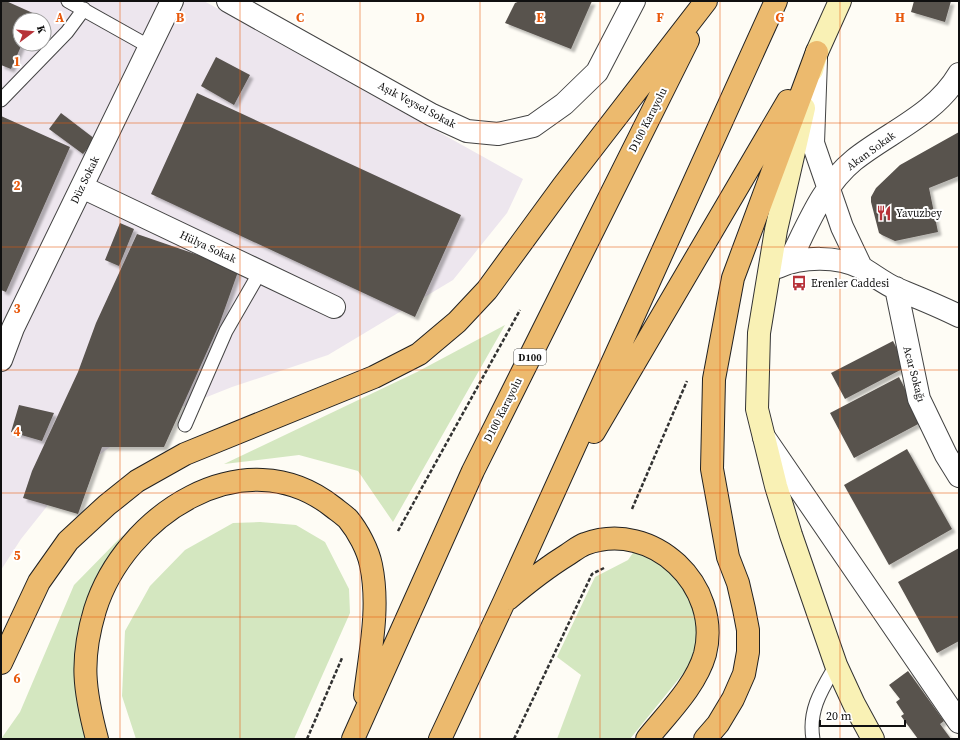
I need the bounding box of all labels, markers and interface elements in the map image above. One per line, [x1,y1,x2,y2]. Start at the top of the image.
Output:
text: A [56,9,65,26]
text: B [176,9,185,26]
text: C [296,9,304,26]
text: D [415,9,425,26]
text: E [536,9,544,26]
text: F [656,9,664,26]
text: G [776,9,785,26]
text: H [895,9,905,26]
north arrow [12,12,52,52]
text: K [33,24,49,35]
text: 1 [13,53,21,70]
street label: Aşık Veysel Sokak [375,78,460,132]
street label: D100 Karayolu [625,85,671,155]
street label: Akan Sokak [843,128,899,174]
street label: Düz Sokak [67,153,103,206]
text: 2 [13,177,21,194]
restaurant icon: Yavuzbey [875,204,893,222]
place label: Yavuzbey [896,206,942,221]
street label: Hülya Sokak [177,227,240,267]
bus stop icon: Erenler Caddesi̇ [790,274,808,292]
place label: Erenler Caddesi̇ [811,276,889,291]
text: 3 [13,300,21,317]
street label: Acar Sokağı [899,344,929,404]
road number: D100 [514,349,546,365]
street label: D100 Karayolu [480,375,526,445]
text: 4 [13,423,21,440]
text: 5 [13,547,21,564]
text: 6 [13,670,21,687]
scale bar [820,702,905,728]
text: 20 m [826,708,852,724]

